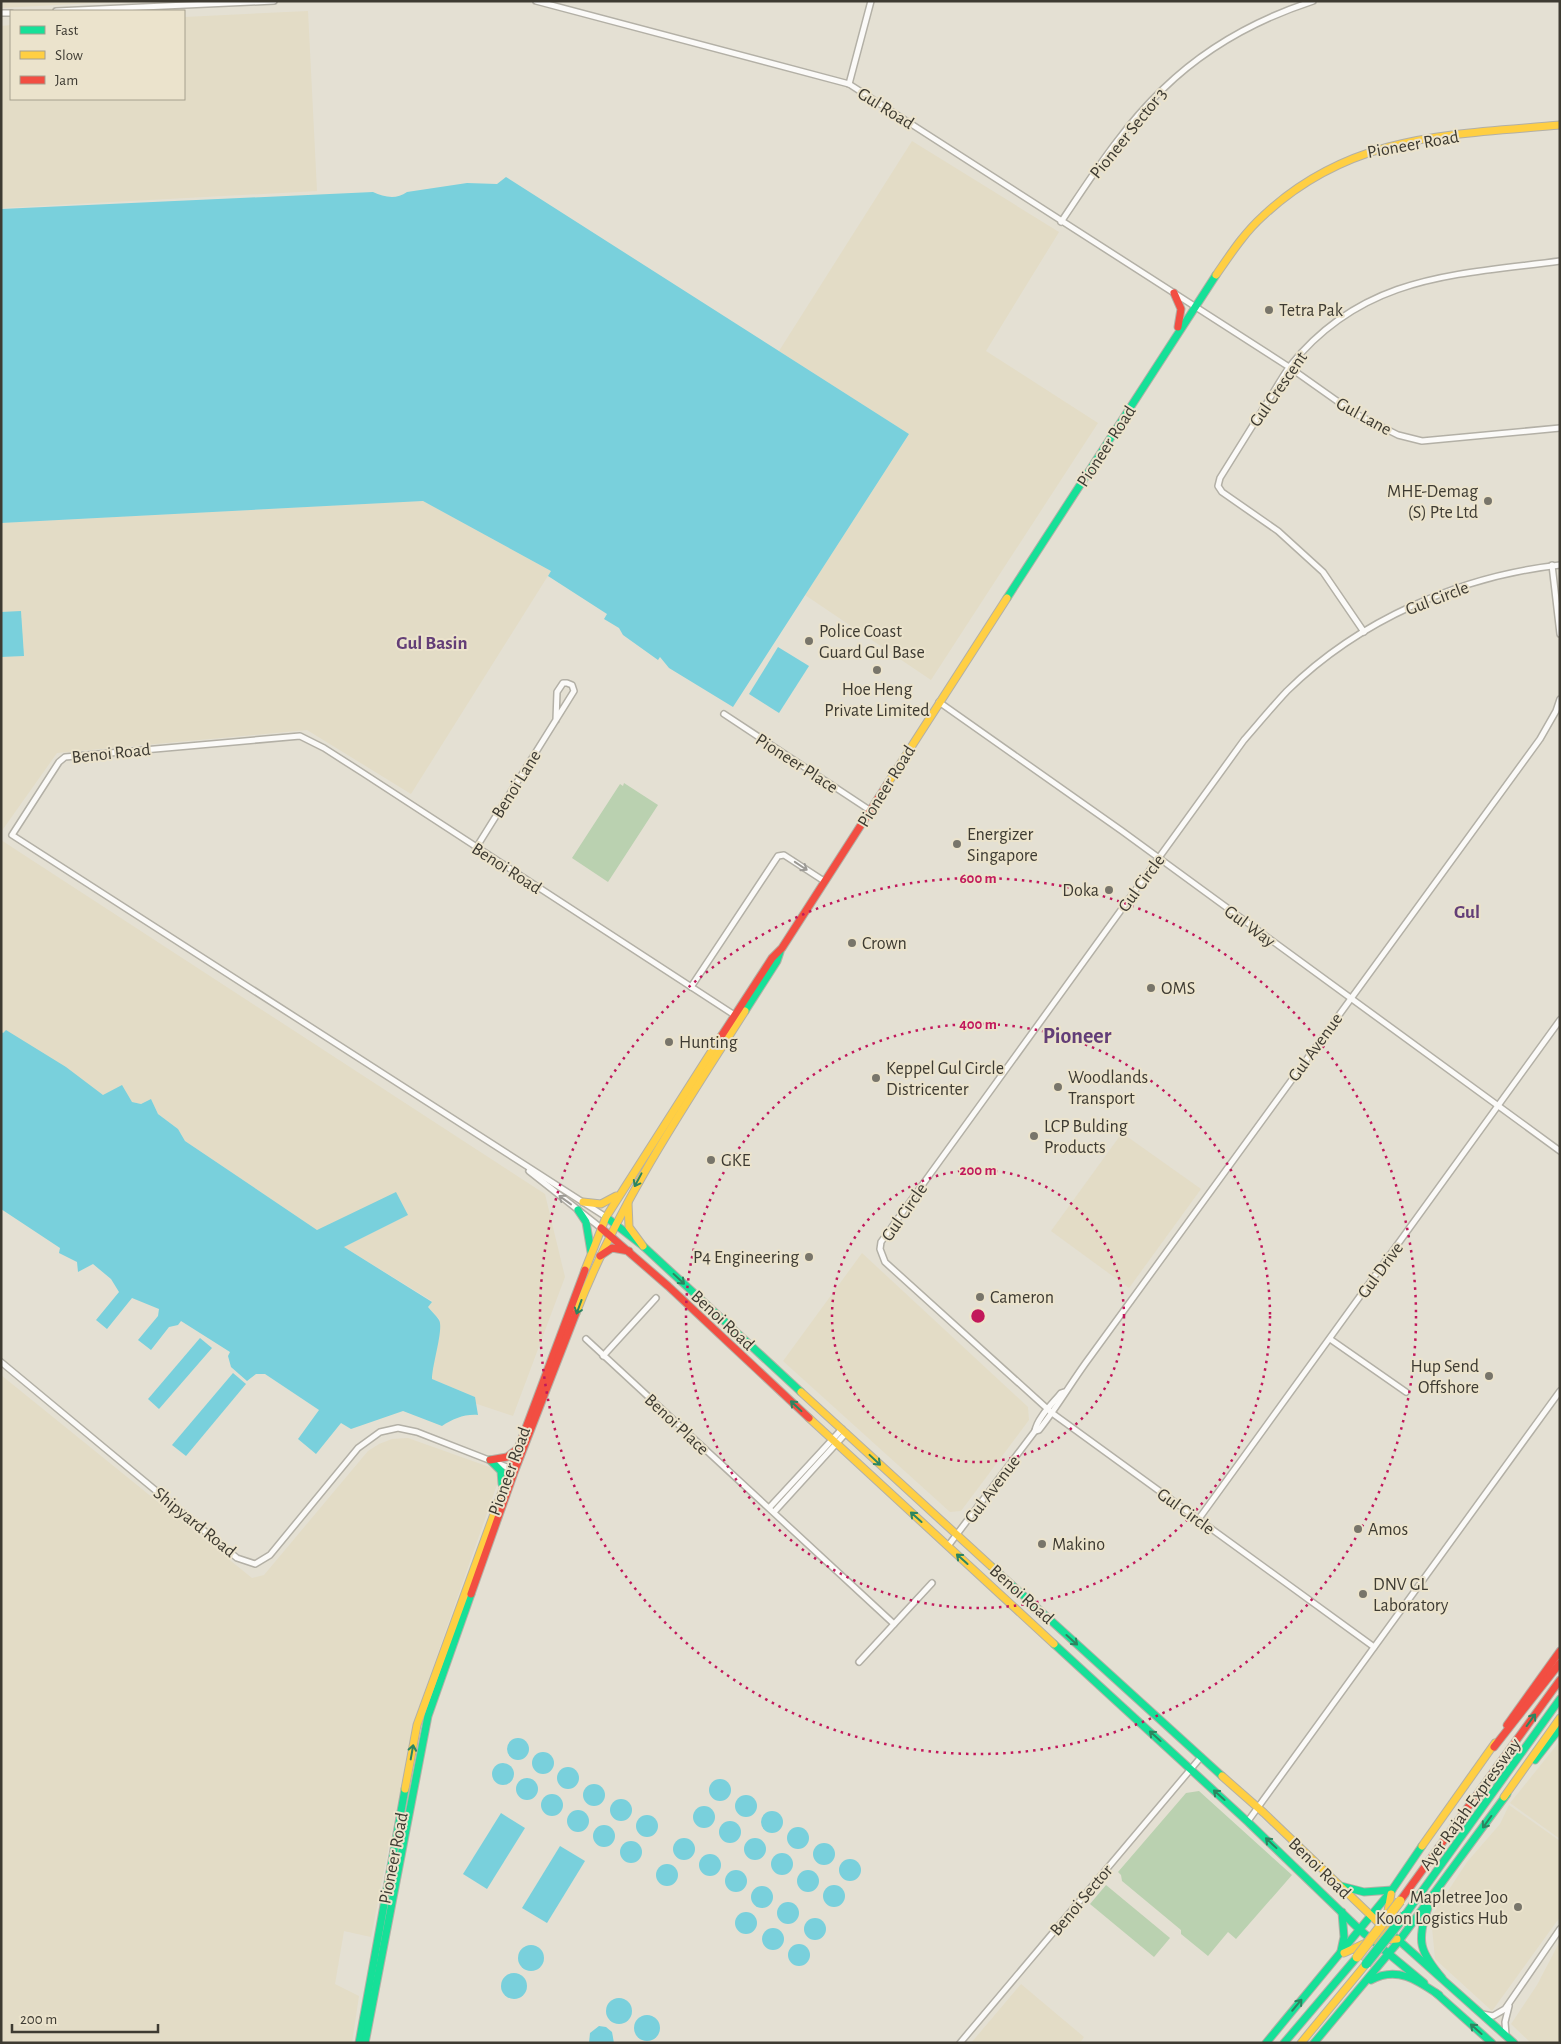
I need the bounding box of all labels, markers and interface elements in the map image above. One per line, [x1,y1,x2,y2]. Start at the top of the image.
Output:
legend [10,10,185,100]
text: Fast [55,23,79,38]
text: Slow [55,48,83,63]
text: Jam [55,73,78,88]
street label: Gul Road [854,85,917,133]
street label: Pioneer Sector 3 [1087,85,1171,182]
street label: Pioneer Road [1366,128,1460,162]
place label: Tetra Pak [1279,302,1344,320]
marker: Tetra Pak [1263,304,1275,316]
street label: Gul Crescent [1246,349,1311,430]
street label: Gul Lane [1333,394,1394,439]
street label: Pioneer Road [1074,403,1140,490]
place label: MHE-Demag (S) Pte Ltd [1387,483,1478,522]
marker: MHE-Demag (S) Pte Ltd [1482,495,1494,507]
street label: Gul Circle [1403,579,1472,619]
place label: Police Coast Guard Gul Base [819,623,925,662]
district label: Gul Basin [396,634,468,653]
marker: Police Coast Guard Gul Base [803,635,815,647]
marker: Hoe Heng Private Limited [871,664,883,676]
place label: Hoe Heng Private Limited [824,681,930,720]
street label: Pioneer Place [752,731,841,797]
street label: Benoi Road [71,741,151,767]
street label: Pioneer Road [855,742,919,831]
street label: Benoi Lane [489,747,545,822]
place label: Energizer Singapore [967,826,1038,865]
marker: Energizer Singapore [951,838,963,850]
street label: Benoi Road [468,840,545,898]
street label: Gul Circle [1115,852,1169,916]
one-way arrow [793,861,807,871]
text: 600 m [959,871,997,886]
place label: Doka [1062,882,1099,900]
marker: Doka [1103,884,1115,896]
street label: Gul Way [1221,903,1278,951]
district label: Gul [1454,903,1480,922]
place label: Crown [862,935,907,953]
marker: Crown [846,937,858,949]
place label: OMS [1161,980,1195,998]
marker: OMS [1145,982,1157,994]
street label: Gul Avenue [1285,1010,1346,1085]
text: 400 m [959,1017,997,1032]
district label: Pioneer [1043,1025,1112,1047]
place label: Hunting [679,1034,738,1052]
marker: Hunting [663,1036,675,1048]
place label: Keppel Gul Circle Districenter [886,1060,1004,1099]
place label: Woodlands Transport [1068,1069,1148,1108]
marker: Keppel Gul Circle Districenter [870,1072,882,1084]
marker: Woodlands Transport [1052,1081,1064,1093]
place label: LCP Bulding Products [1044,1118,1128,1157]
marker: LCP Bulding Products [1028,1130,1040,1142]
place label: GKE [721,1152,751,1170]
marker: GKE [705,1154,717,1166]
text: 200 m [959,1163,997,1178]
one-way arrow [633,1172,642,1187]
street label: Gul Circle [878,1180,931,1245]
one-way arrow [558,1195,572,1205]
street label: Gul Drive [1355,1239,1407,1302]
place label: P4 Engineering [693,1249,799,1267]
marker: P4 Engineering [803,1251,815,1263]
one-way arrow [673,1273,685,1285]
street label: Benoi Road [687,1287,757,1354]
place label: Cameron [990,1289,1054,1307]
marker: Cameron [974,1291,986,1303]
one-way arrow [574,1299,583,1314]
centre of rings [969,1307,987,1325]
place label: Hup Send Offshore [1411,1358,1479,1397]
marker: Hup Send Offshore [1483,1370,1495,1382]
street label: Benoi Place [641,1391,712,1459]
one-way arrow [790,1401,803,1413]
street label: Pioneer Road [486,1425,534,1518]
street label: Gul Avenue [962,1452,1024,1527]
one-way arrow [869,1454,882,1466]
street label: Shipyard Road [150,1484,239,1561]
street label: Gul Circle [1153,1485,1217,1539]
one-way arrow [910,1511,923,1523]
place label: Amos [1368,1521,1408,1539]
marker: Amos [1352,1523,1364,1535]
place label: Makino [1052,1536,1105,1554]
marker: Makino [1036,1538,1048,1550]
one-way arrow [956,1553,969,1565]
street label: Benoi Road [986,1562,1057,1628]
place label: DNV GL Laboratory [1373,1576,1449,1615]
marker: DNV GL Laboratory [1357,1588,1369,1600]
one-way arrow [1065,1633,1078,1645]
one-way arrow [1526,1713,1536,1727]
one-way arrow [1148,1730,1161,1742]
street label: Ayer Rajah Expressway [1417,1735,1525,1874]
one-way arrow [407,1745,417,1761]
one-way arrow [1213,1789,1226,1801]
street label: Pioneer Road [376,1811,412,1905]
one-way arrow [1482,1815,1492,1829]
street label: Benoi Road [1285,1835,1354,1903]
one-way arrow [1264,1837,1277,1849]
street label: Benoi Sector [1047,1862,1117,1940]
place label: Mapletree Joo Koon Logistics Hub [1376,1889,1508,1928]
marker: Mapletree Joo Koon Logistics Hub [1512,1901,1524,1913]
one-way arrow [1292,1999,1303,2012]
scale bar [12,2002,159,2034]
text: 200 m [20,2012,57,2027]
one-way arrow [1470,2023,1483,2034]

